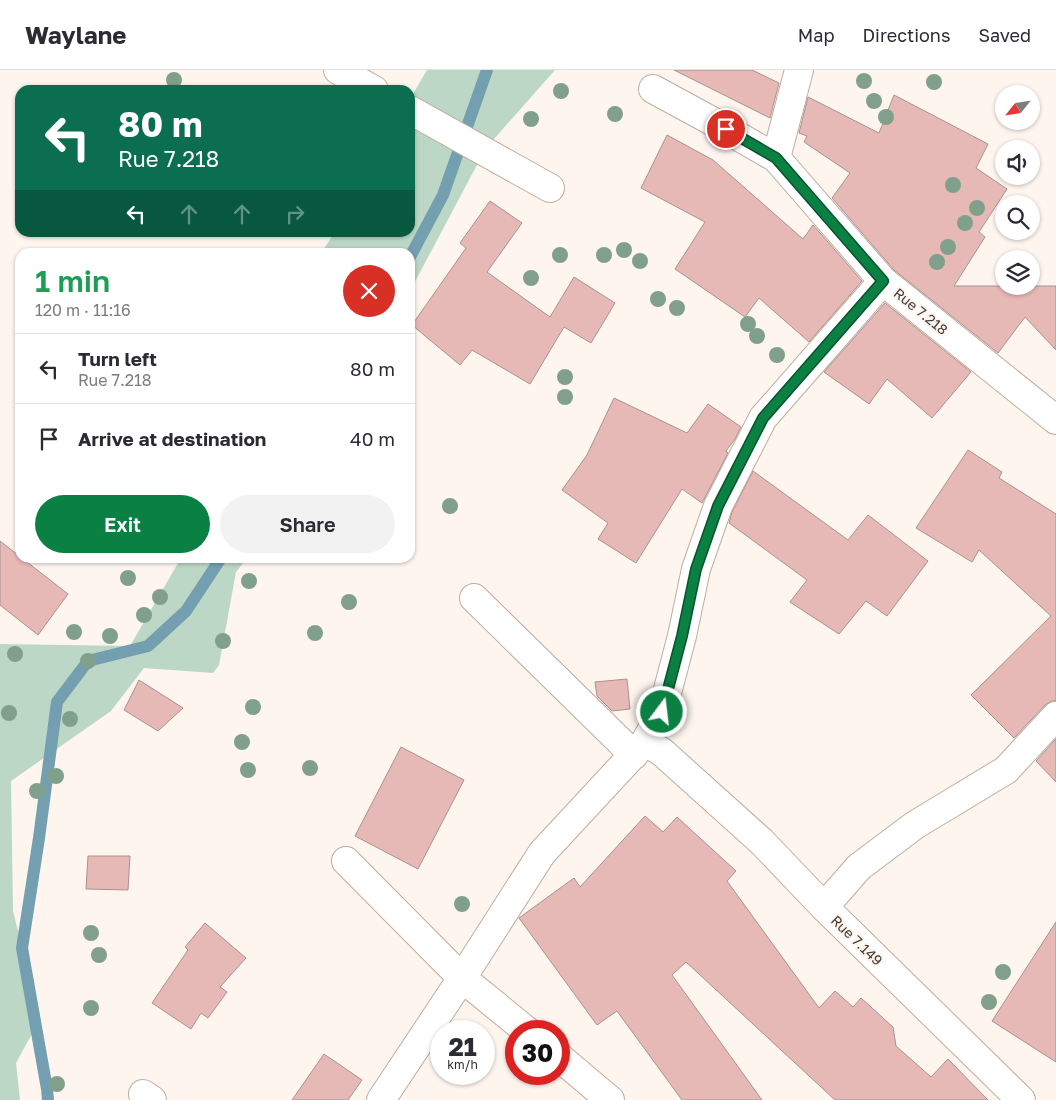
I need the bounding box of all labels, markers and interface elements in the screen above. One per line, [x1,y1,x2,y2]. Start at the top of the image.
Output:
text: Waylane [25,20,126,49]
text: Map [798,24,834,46]
text: Directions [862,24,950,46]
text: Saved [978,24,1031,46]
north arrow [995,85,1040,130]
map controls [995,85,1040,295]
text: 80 m [118,103,203,145]
icon: left [35,105,100,170]
pin [705,108,747,150]
icon: arrive [712,115,740,143]
button: sound [995,140,1040,185]
text: Rue 7.218 [118,145,219,172]
button: search [995,195,1040,240]
icon: left [122,200,150,228]
icon: ahead [175,200,203,228]
icon: ahead [228,200,256,228]
icon: right [281,200,309,228]
button: layers [995,250,1040,295]
text: 1 min [35,263,110,299]
button: close [343,265,395,317]
street label: Rue 7.218 [891,284,951,338]
text: 120 m · 11:16 [35,300,131,320]
text: Turn left [78,347,157,370]
icon: left [35,355,63,383]
text: 80 m [350,357,395,380]
text: Rue 7.218 [78,370,152,390]
icon: arrive [35,425,63,453]
text: Arrive at destination [78,427,266,450]
text: 40 m [350,427,395,450]
button: Exit [35,495,210,553]
button: Share [220,495,395,553]
position arrow [635,685,687,737]
street label: Rue 7.149 [828,911,886,969]
speed limit sign: 30 [505,1020,570,1085]
text: 21 [448,1031,477,1062]
text: km/h [447,1057,478,1072]

